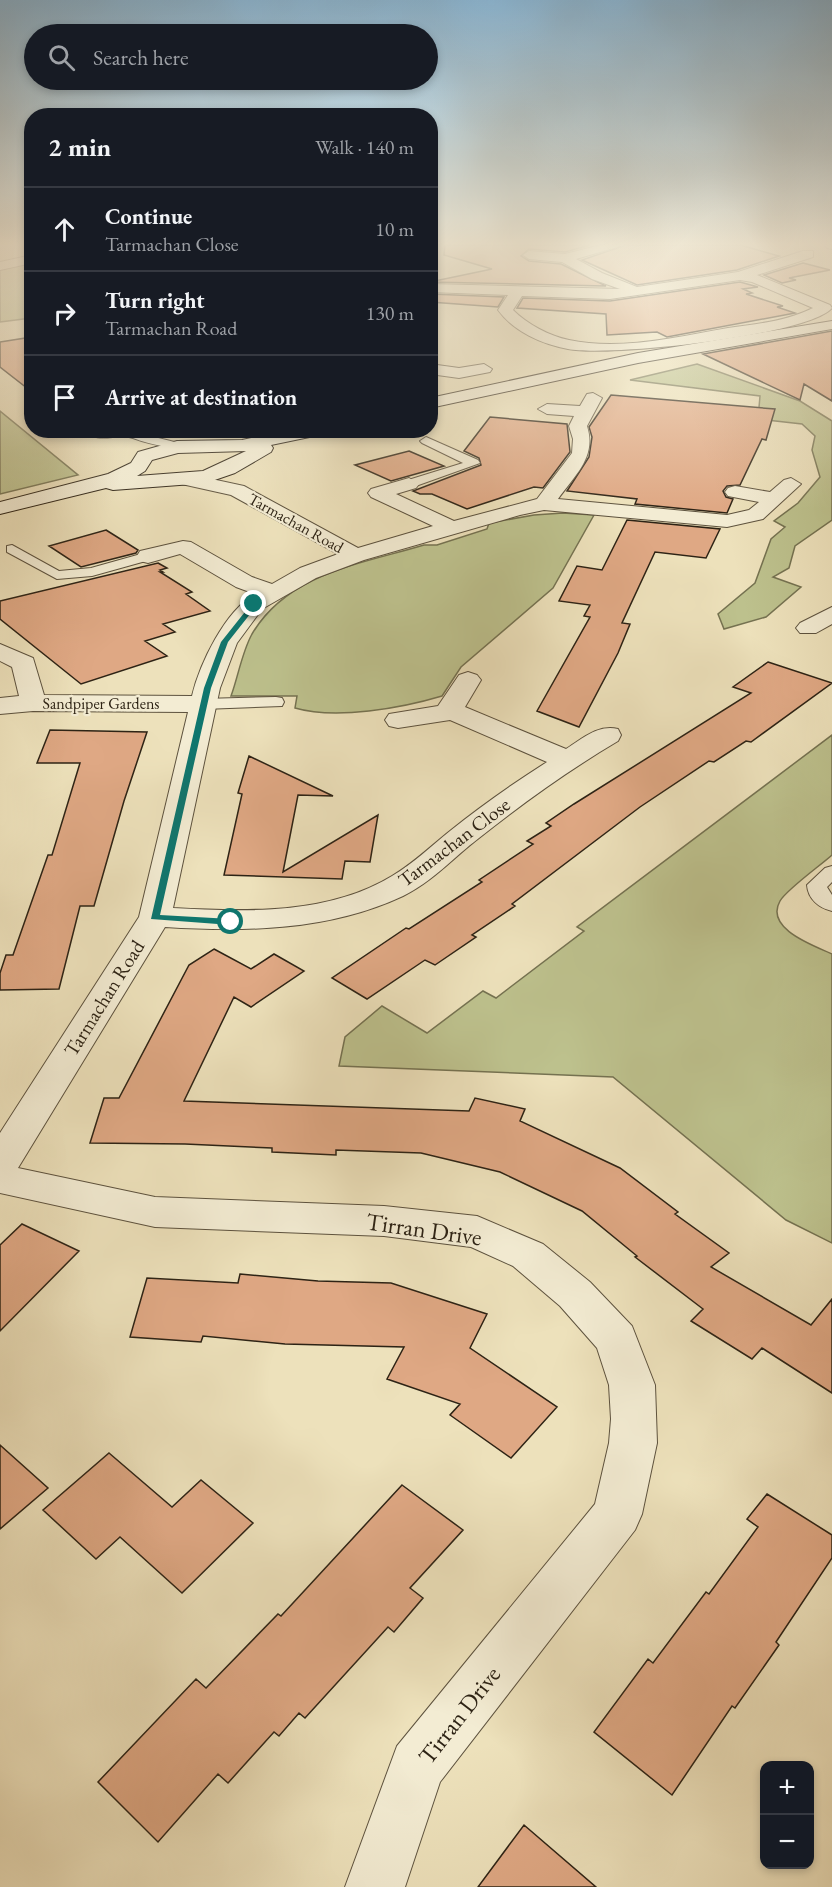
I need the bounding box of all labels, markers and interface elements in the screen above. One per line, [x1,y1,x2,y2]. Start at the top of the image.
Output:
search box [24,24,438,90]
icon: search [45,41,78,74]
text: Search here [93,43,188,72]
text: 2 min [48,130,111,164]
text: Walk · 140 m [315,134,414,160]
text: Continue [105,202,192,231]
icon: ahead [48,213,81,246]
text: 10 m [375,216,414,242]
text: Tarmachan Close [105,231,239,257]
text: Turn right [105,286,204,315]
icon: right [48,297,81,330]
text: 130 m [366,300,414,326]
text: Tarmachan Road [105,315,237,341]
icon: arrive [48,381,81,414]
text: Arrive at destination [105,383,297,412]
street label: Tarmachan Road [245,488,348,558]
route end [240,590,266,616]
street label: Sandpiper Gardens [42,693,160,714]
street label: Tarmachan Close [393,791,515,893]
route start [217,908,243,934]
street label: Tarmachan Road [58,934,151,1061]
street label: Tirran Drive [364,1206,484,1252]
street label: Tirran Drive [411,1660,507,1770]
map controls [760,1761,814,1869]
button: + [760,1761,814,1815]
button: − [760,1815,814,1869]

